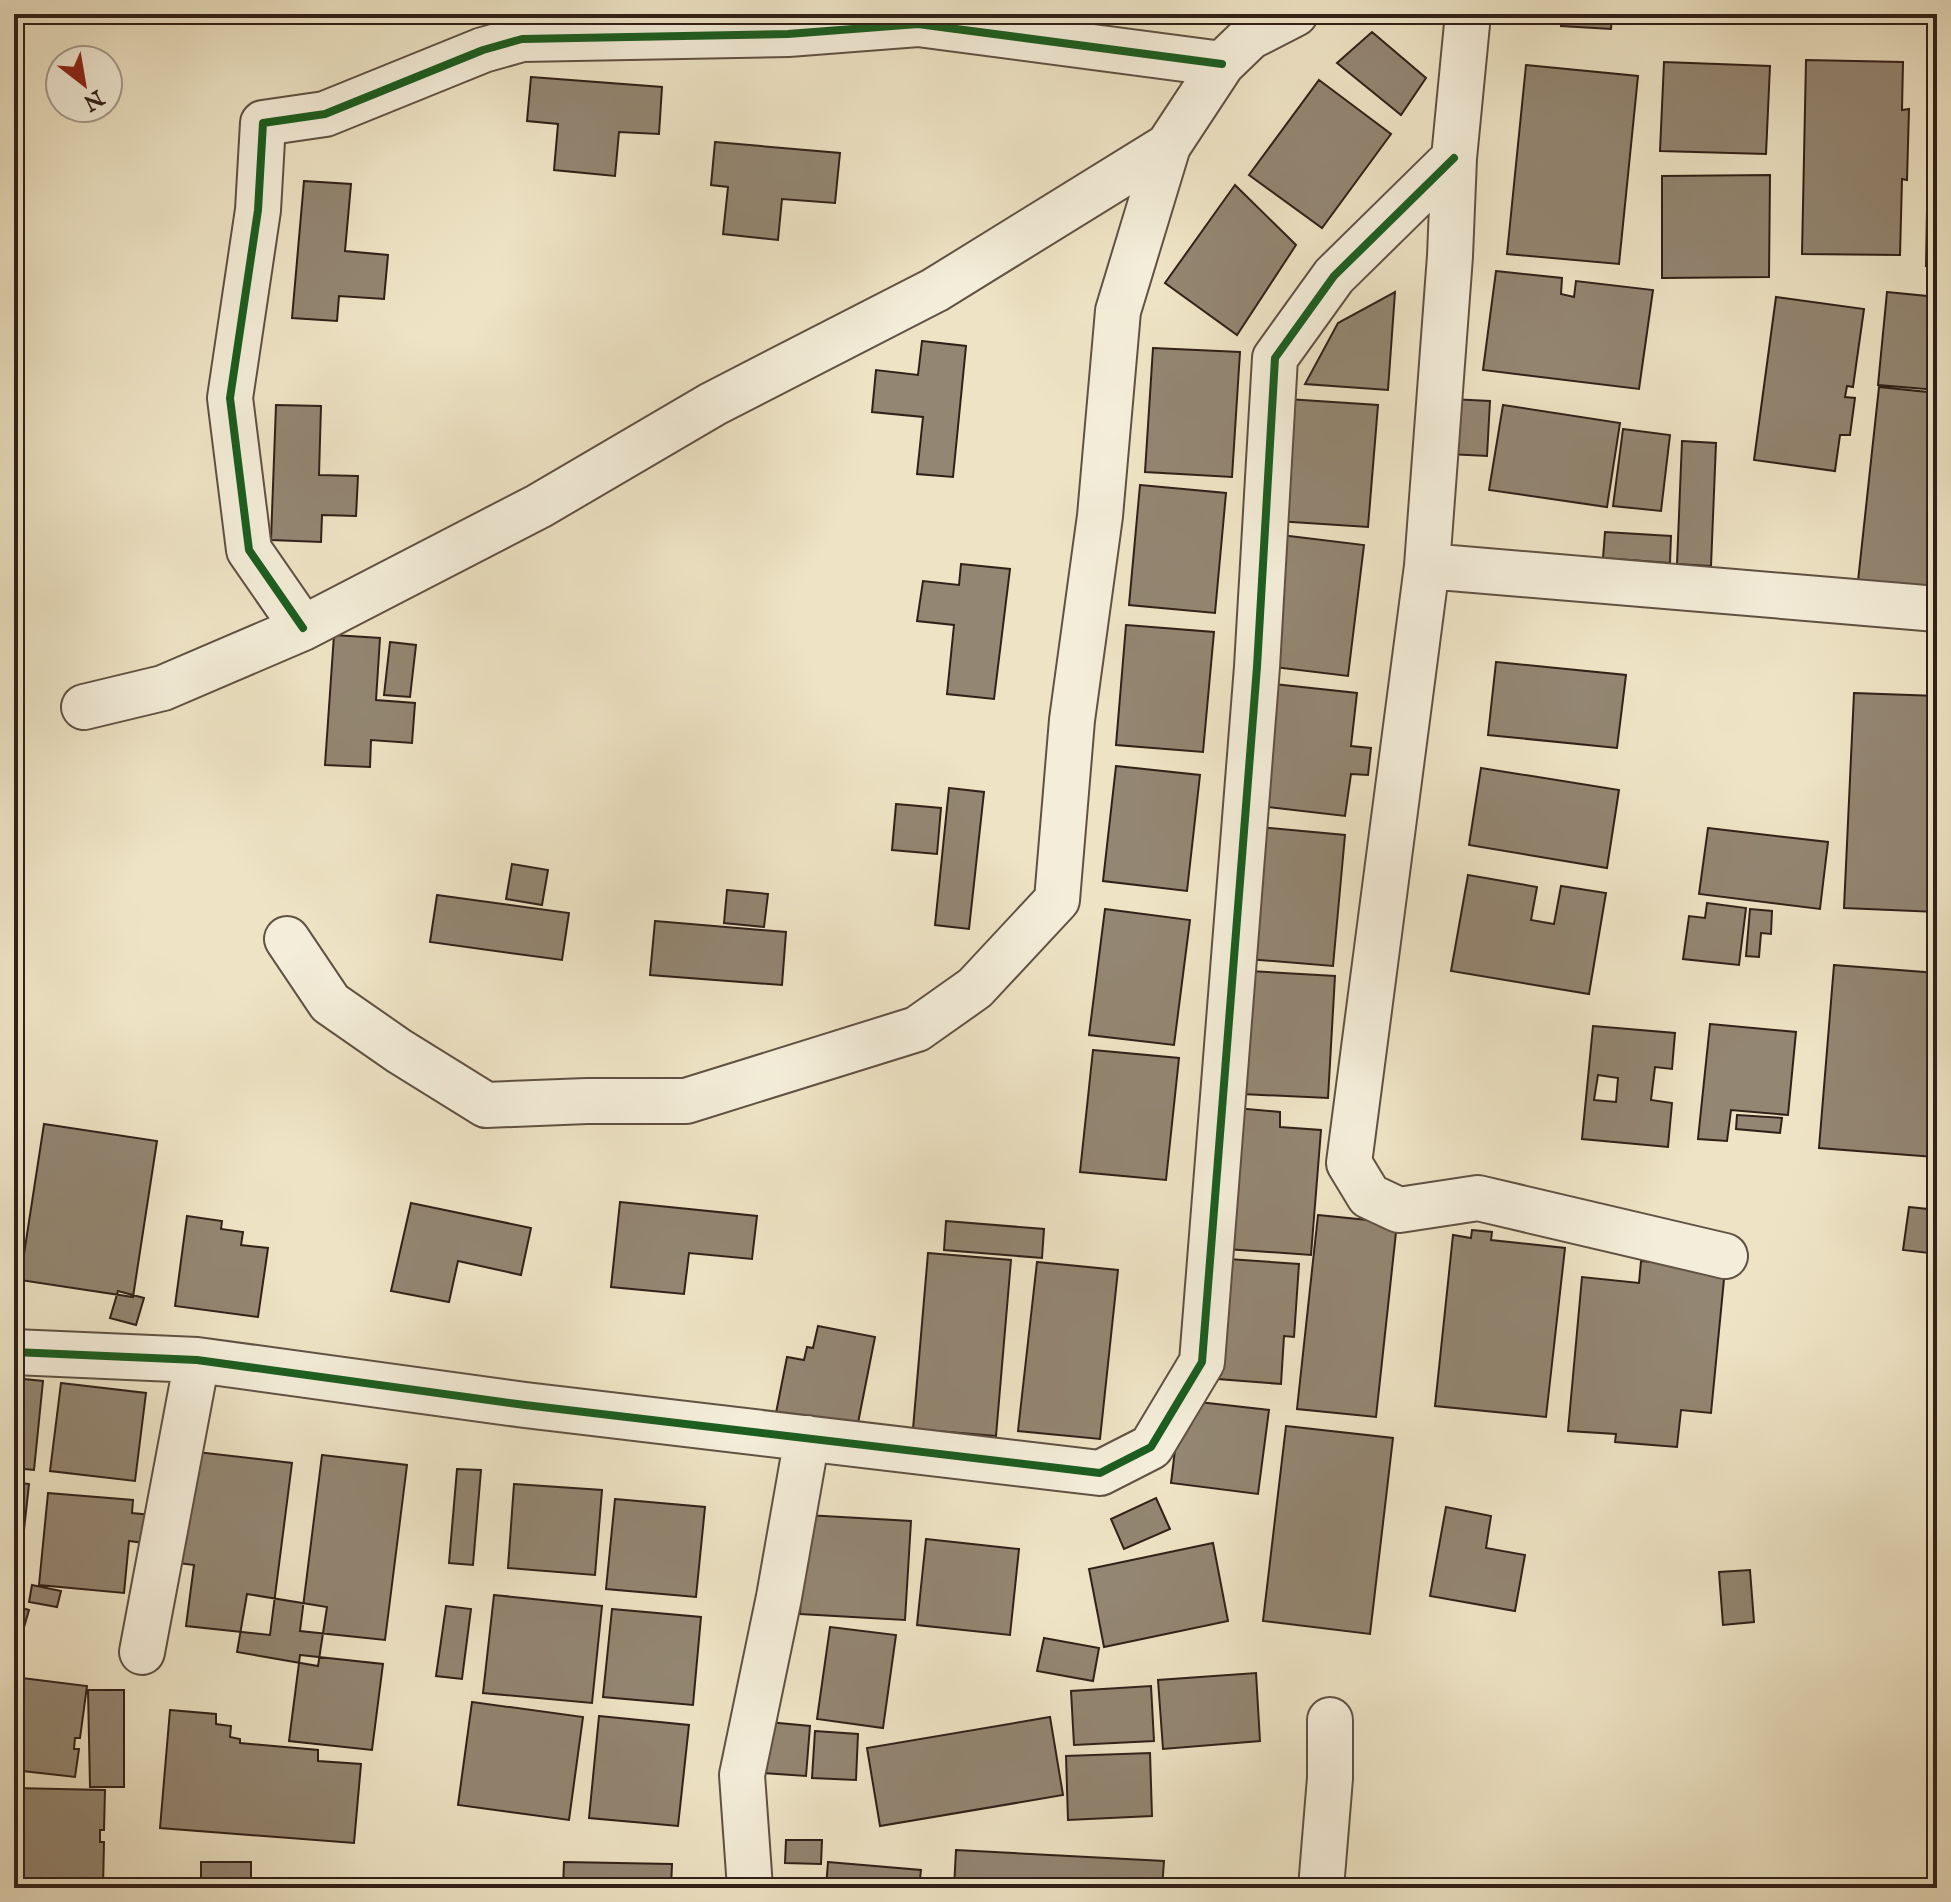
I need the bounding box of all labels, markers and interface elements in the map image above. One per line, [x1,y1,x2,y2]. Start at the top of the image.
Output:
north arrow [44,44,124,124]
text: N [78,82,110,116]

